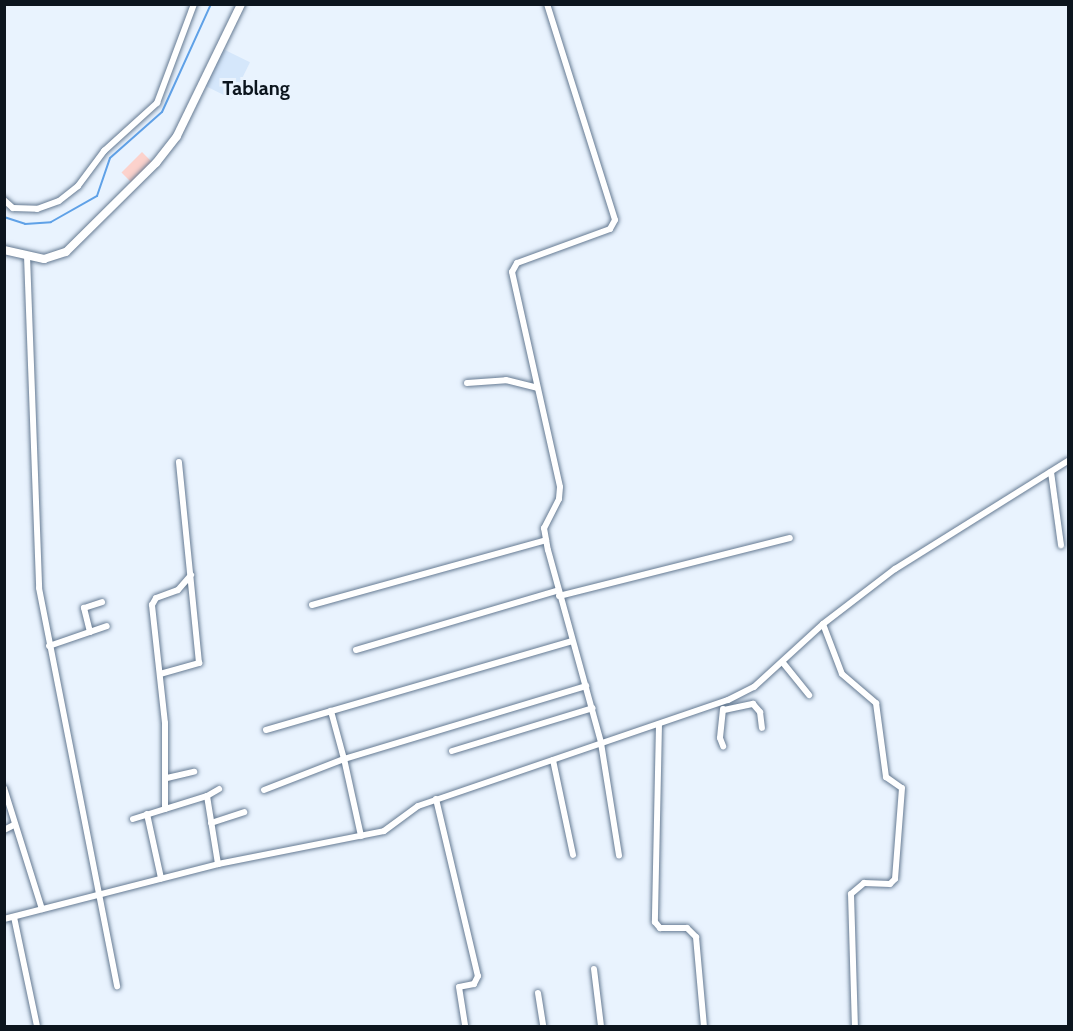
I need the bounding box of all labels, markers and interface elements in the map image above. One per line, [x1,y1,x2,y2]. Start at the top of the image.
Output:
district label: Tablang [222,76,290,100]

